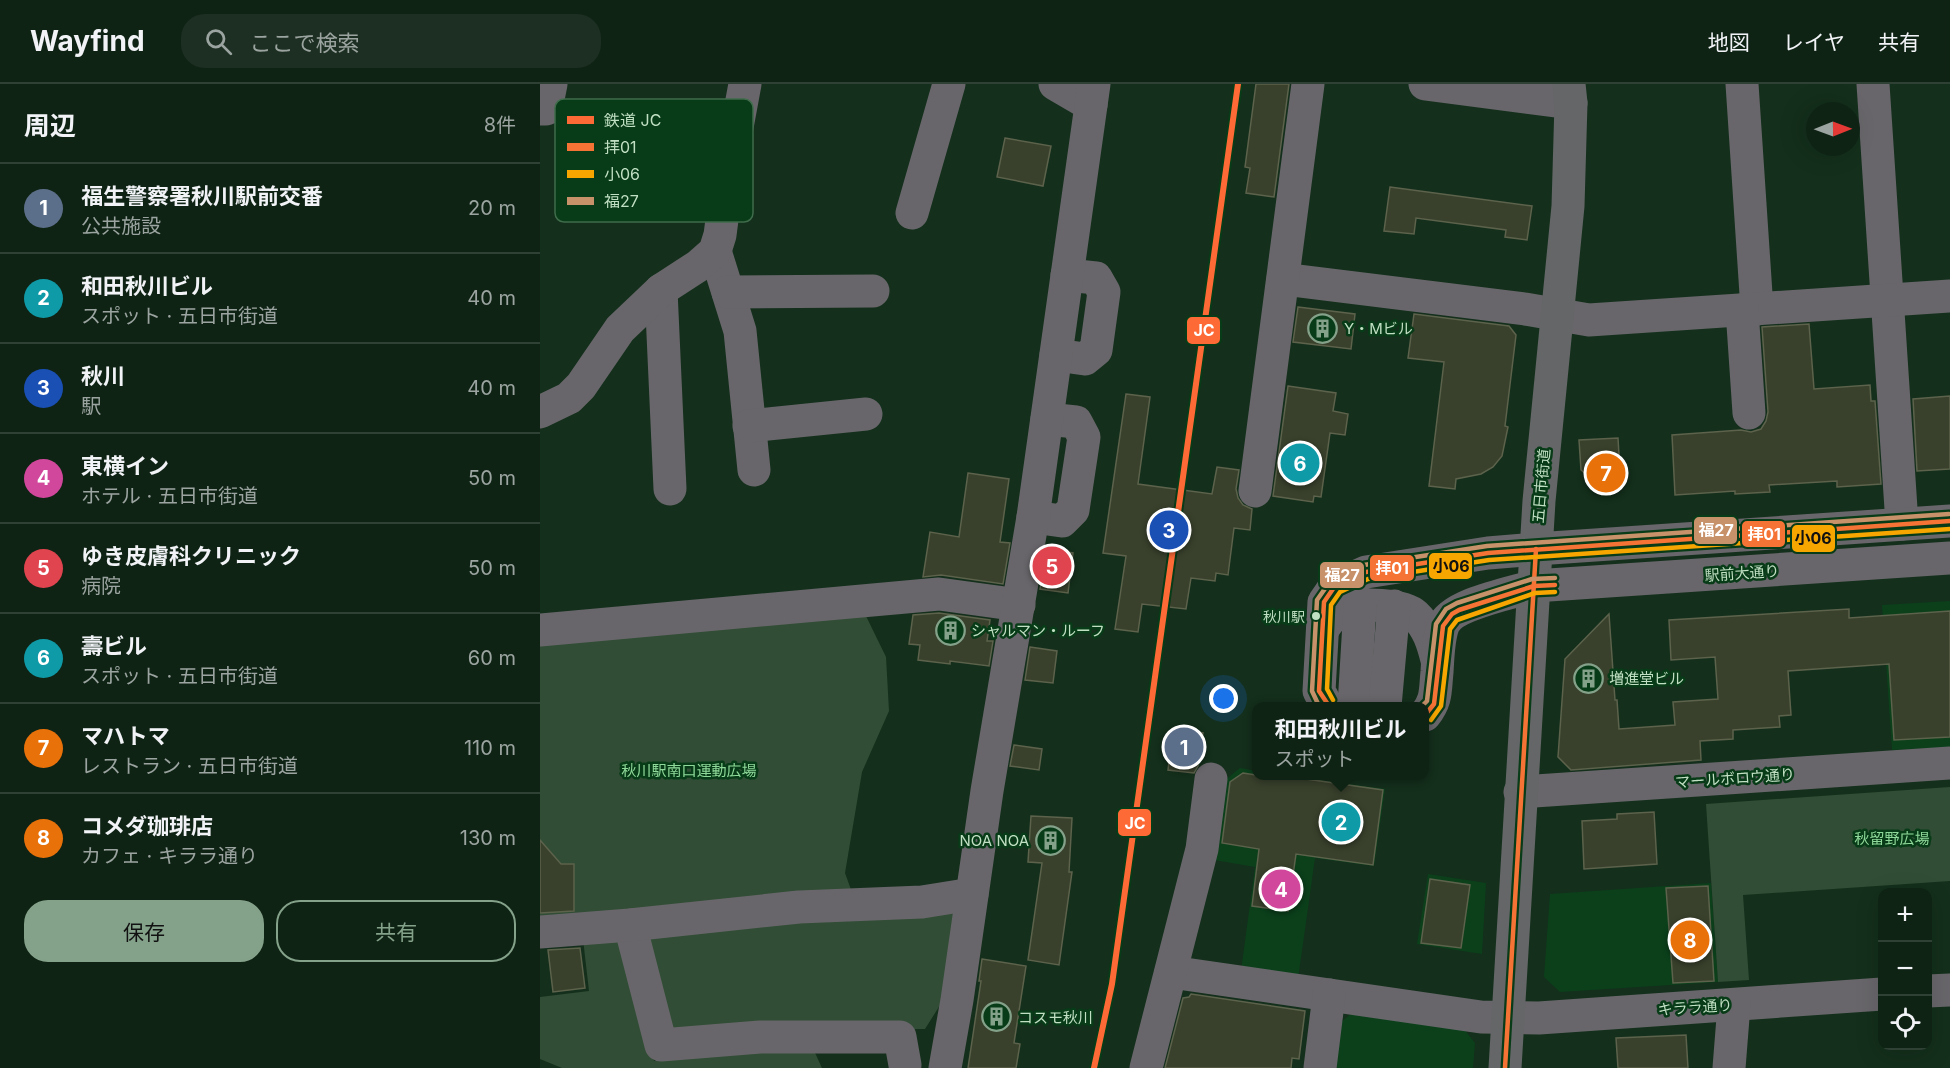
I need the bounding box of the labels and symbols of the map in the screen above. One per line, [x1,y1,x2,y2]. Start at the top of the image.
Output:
legend [555,99,753,222]
north arrow [1806,102,1860,156]
text: 鉄道 JC [604,110,661,130]
text: 拝01 [604,137,637,157]
text: 小06 [604,164,640,184]
text: 福27 [604,191,639,211]
building icon: Y・Mビル [1307,312,1339,344]
line badge: JC [1186,316,1221,345]
place label: Y・Mビル [1344,319,1413,338]
text: JC [1193,320,1215,340]
pin: 6 [1280,440,1320,485]
street label: 五日市街道 [1528,448,1554,524]
pin: 7 [1586,450,1626,496]
pin: 3 [1150,508,1188,552]
line badge: 福27 [1693,516,1738,545]
text: 福27 [1698,520,1734,540]
line badge: 拝01 [1741,520,1786,548]
text: 拝01 [1747,524,1781,544]
line badge: 小06 [1791,524,1836,553]
text: 小06 [1794,528,1832,548]
pin: 5 [1032,544,1072,588]
line badge: 小06 [1428,552,1473,580]
line badge: 拝01 [1369,554,1415,582]
text: 小06 [1432,556,1470,576]
text: 拝01 [1375,558,1409,578]
line badge: 福27 [1319,561,1365,589]
street label: 駅前大通り [1704,561,1780,585]
text: 福27 [1324,565,1360,585]
place label: 秋川駅 [1263,608,1305,625]
marker: 秋川駅 [1310,610,1322,622]
building icon: シャルマン・ルーフ [934,614,966,646]
place label: シャルマン・ルーフ [971,621,1105,640]
building icon: 増進堂ビル [1572,662,1604,694]
place label: 増進堂ビル [1609,669,1684,688]
your location [1209,684,1238,713]
pin: 1 [1164,724,1204,770]
park label: 秋川駅南口運動広場 [621,761,757,780]
street label: マールボロウ通り [1674,764,1796,792]
pin: 2 [1322,800,1360,844]
line badge: JC [1117,808,1152,837]
text: JC [1124,813,1146,833]
building icon: NOA NOA [1034,824,1066,856]
park label: 秋留野広場 [1854,829,1930,848]
place label: NOA NOA [960,831,1029,850]
pin: 4 [1262,866,1300,912]
pin: 8 [1670,918,1710,962]
street label: キララ通り [1657,995,1733,1019]
building icon: コスモ秋川 [981,1001,1013,1033]
place label: コスモ秋川 [1018,1008,1093,1027]

